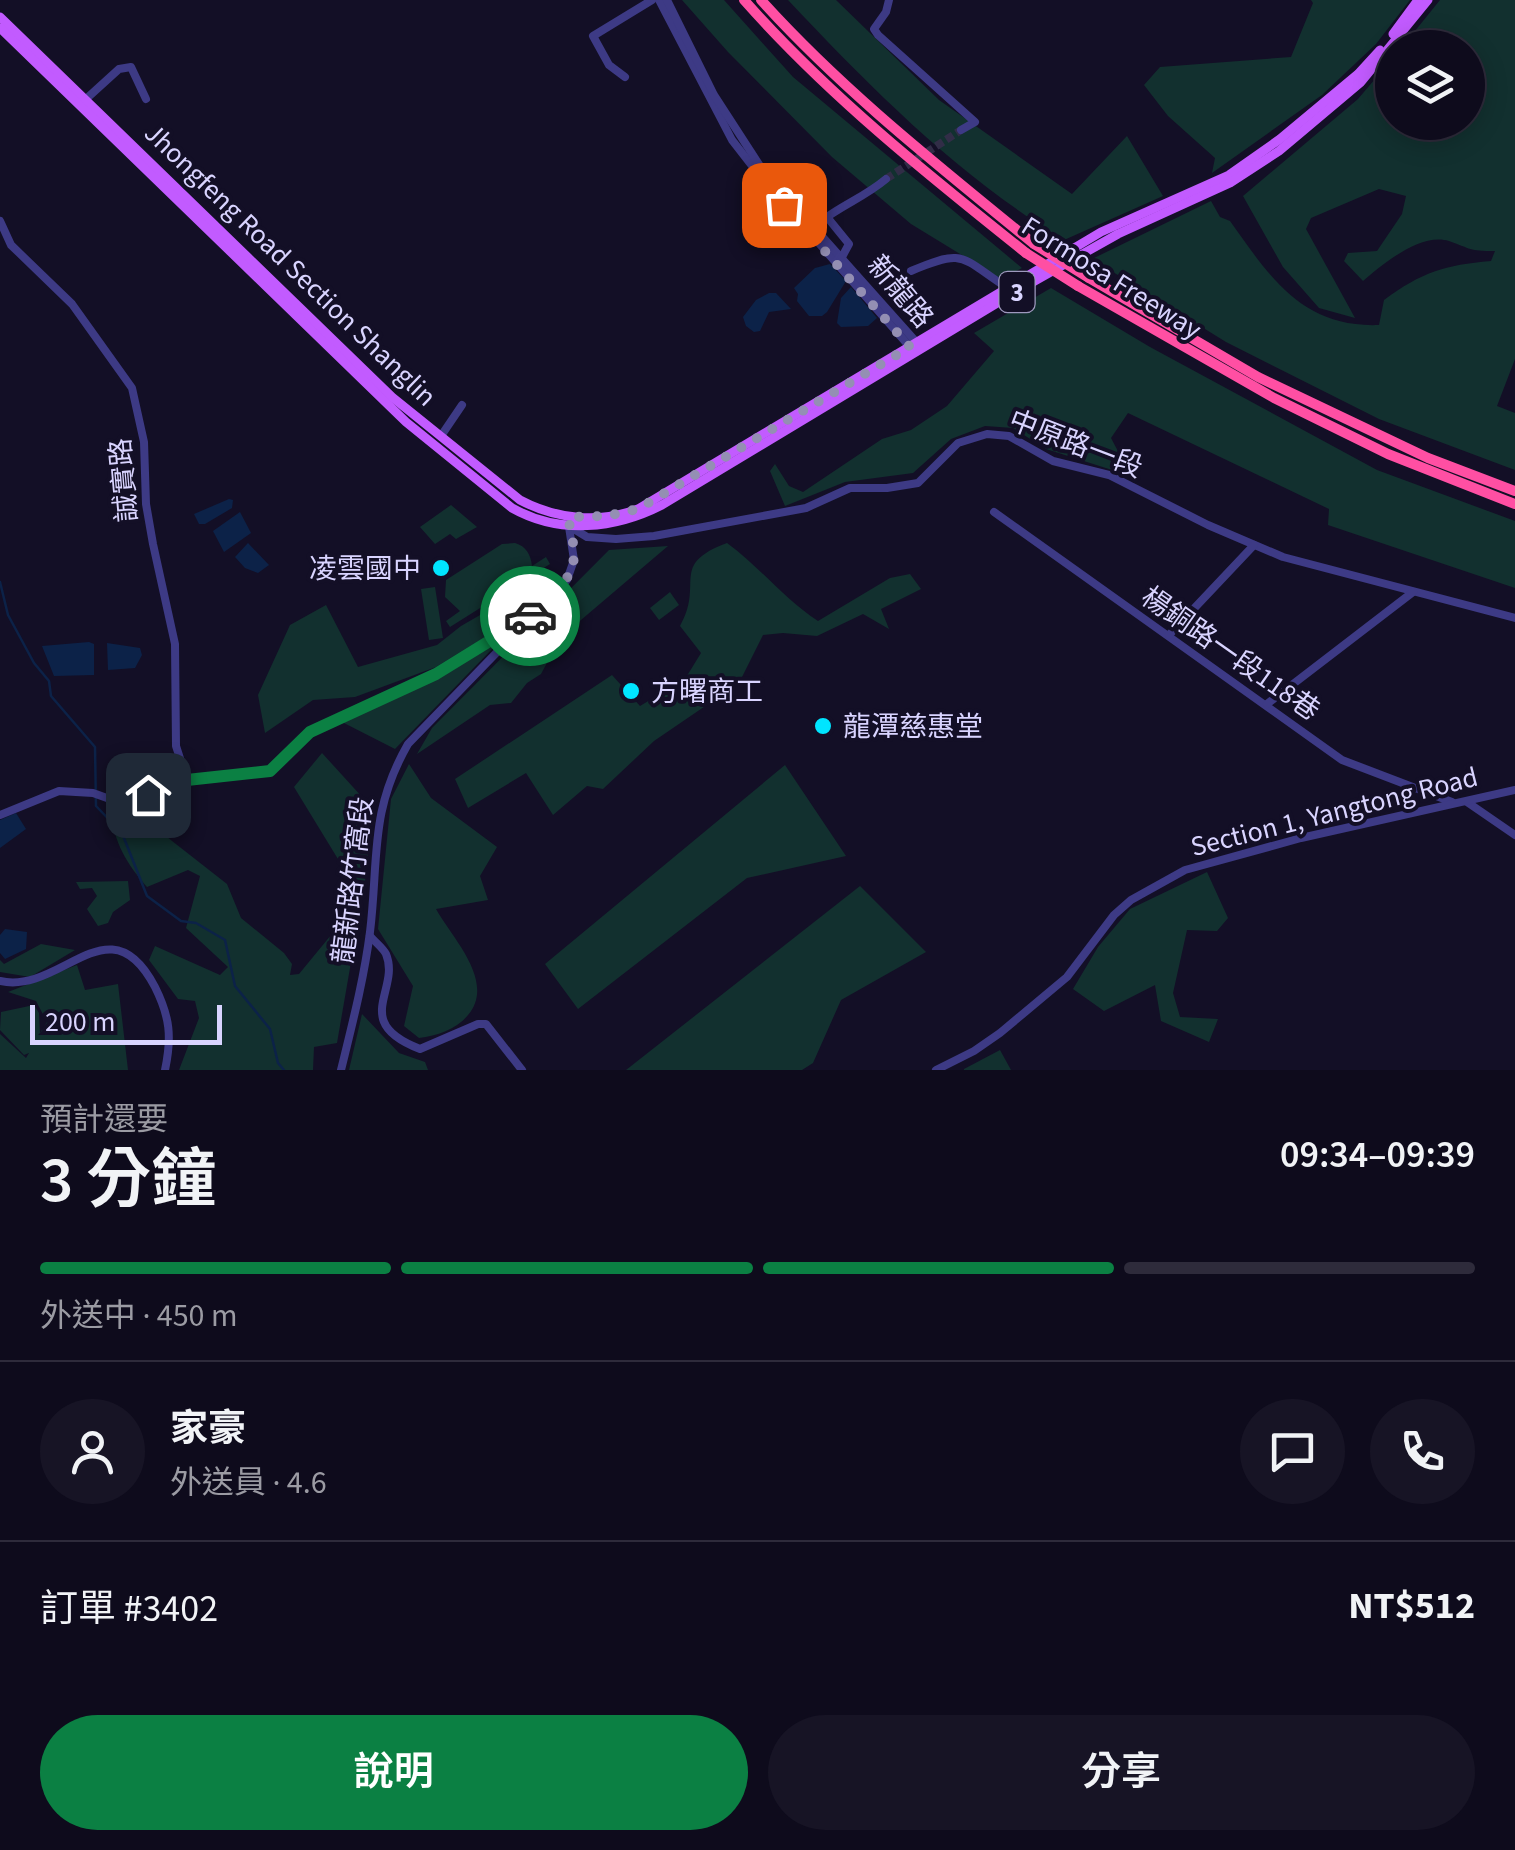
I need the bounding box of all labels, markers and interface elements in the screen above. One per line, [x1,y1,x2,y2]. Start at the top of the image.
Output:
map controls [1375,30,1485,140]
button: layers [1375,30,1485,140]
street label: Jhongfeng Road Section Shanglin [135,114,445,415]
pin [742,163,827,248]
icon: bag [757,178,812,233]
street label: Formosa Freeway [1014,206,1209,349]
street label: 新龍路 [858,247,943,337]
road number: 3 [1000,272,1034,312]
street label: 中原路一段 [1003,400,1148,488]
street label: 誠實路 [100,436,148,524]
place label: 凌雲國中 [309,549,421,589]
marker: 凌雲國中 [430,557,452,579]
courier [480,566,580,666]
street label: 楊銅路一段118巷 [1133,577,1328,730]
icon: car [503,589,558,644]
place label: 方曙商工 [651,672,763,712]
marker: 方曙商工 [620,680,642,702]
place label: 龍潭慈惠堂 [843,707,983,747]
marker: 龍潭慈惠堂 [812,715,834,737]
pin [106,753,191,838]
street label: Section 1, Yangtong Road [1186,757,1482,867]
icon: home [121,768,176,823]
street label: 龍新路竹窩段 [323,794,383,966]
scale bar [30,1000,222,1044]
text: 200 m [45,1002,116,1042]
text: 預計還要 [40,1097,168,1143]
text: 09:34–09:39 [1280,1128,1475,1182]
text: 3 分鐘 [40,1134,216,1227]
text: 外送中 · 450 m [40,1293,237,1339]
button: person [40,1399,145,1504]
button: chat [1240,1399,1345,1504]
button: phone [1370,1399,1475,1504]
text: 家豪 [170,1402,246,1456]
text: 外送員 · 4.6 [170,1460,327,1506]
text: NT$512 [1348,1579,1475,1633]
text: 訂單 #3402 [40,1582,218,1636]
button: 說明 [40,1715,748,1830]
button: 分享 [768,1715,1475,1830]

